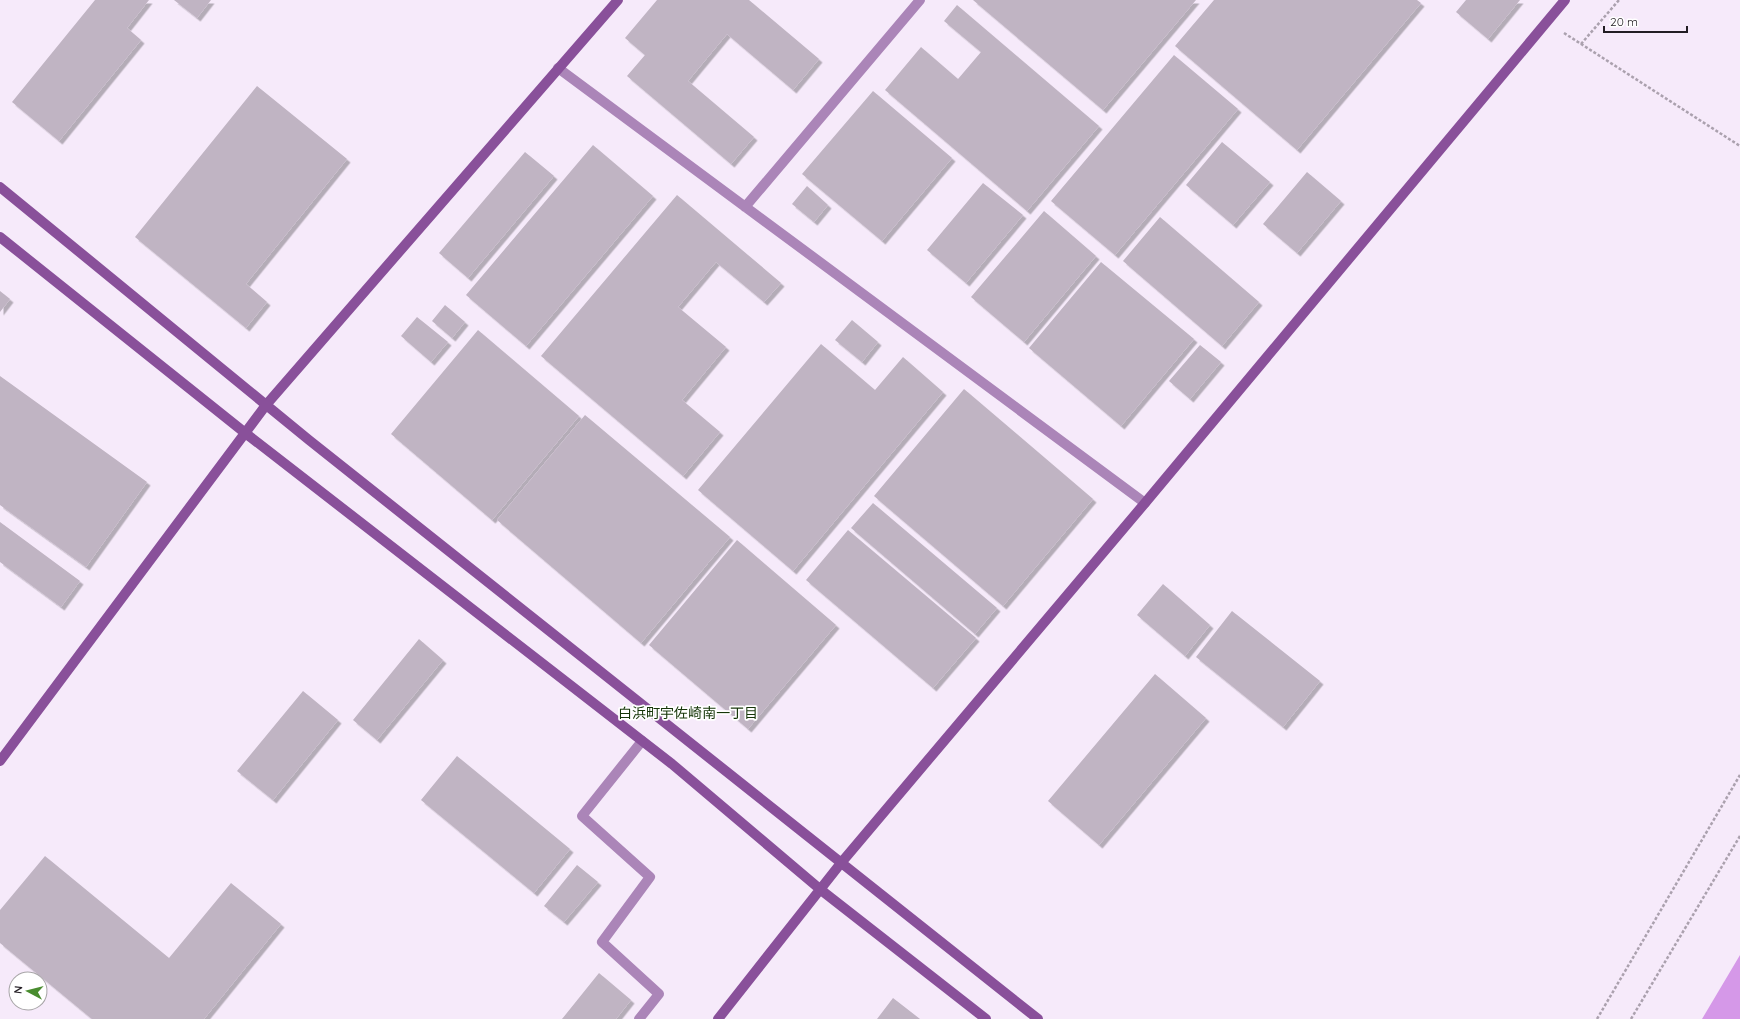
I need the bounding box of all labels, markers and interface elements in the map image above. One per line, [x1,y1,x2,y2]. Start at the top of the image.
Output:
scale bar [1604,8,1687,34]
text: 20 m [1610,14,1638,29]
district label: 白浜町宇佐崎南一丁目 [618,704,758,722]
north arrow [8,971,48,1011]
text: N [11,985,26,995]

